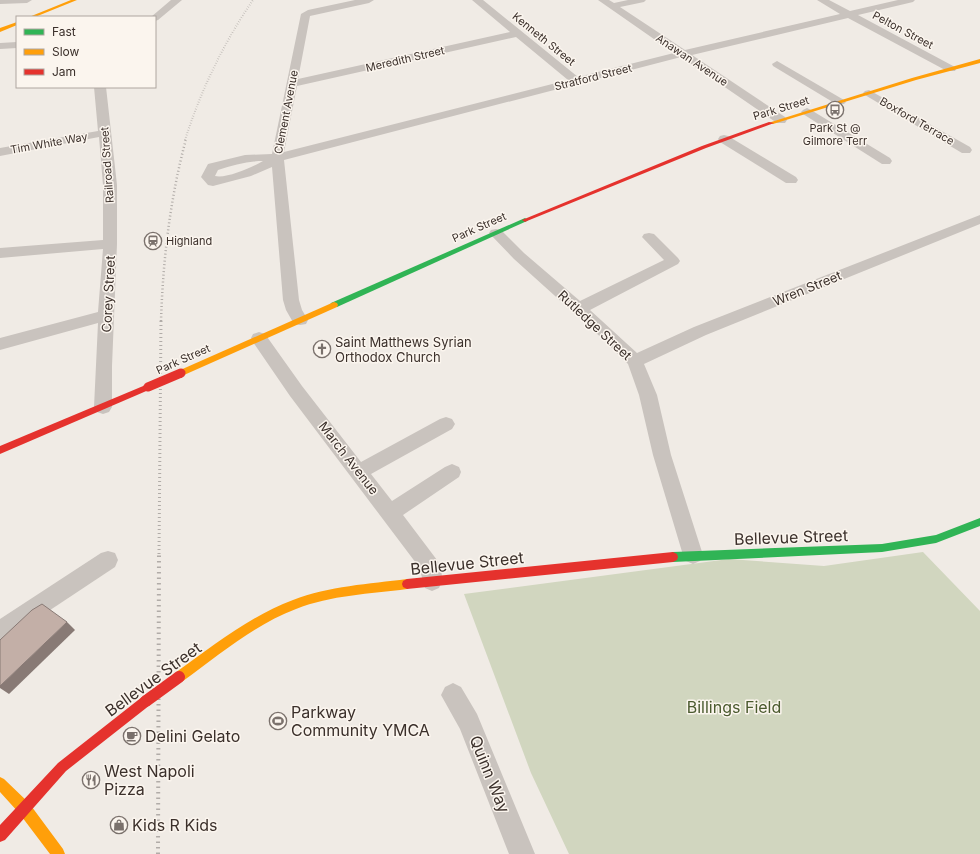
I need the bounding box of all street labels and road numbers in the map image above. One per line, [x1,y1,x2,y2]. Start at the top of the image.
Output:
street label: Pelton Street [870,8,936,52]
street label: Kenneth Street [510,9,579,69]
street label: Anawan Avenue [653,31,731,89]
street label: Meredith Street [364,43,446,75]
street label: Stratford Street [553,60,634,93]
street label: Clement Avenue [271,69,301,155]
street label: Park Street [751,93,811,123]
street label: Boxford Terrace [877,94,957,148]
street label: Railroad Street [97,126,117,204]
street label: Tim White Way [9,129,89,157]
street label: Park Street [450,209,509,245]
street label: Corey Street [98,255,118,333]
street label: Wren Street [770,267,844,309]
street label: Rutledge Street [555,287,635,363]
street label: Park Street [154,341,213,377]
street label: March Avenue [316,418,382,498]
street label: Bellevue Street [734,525,848,549]
street label: Bellevue Street [409,547,525,579]
street label: Bellevue Street [101,637,205,721]
street label: Quinn Way [465,732,515,816]

